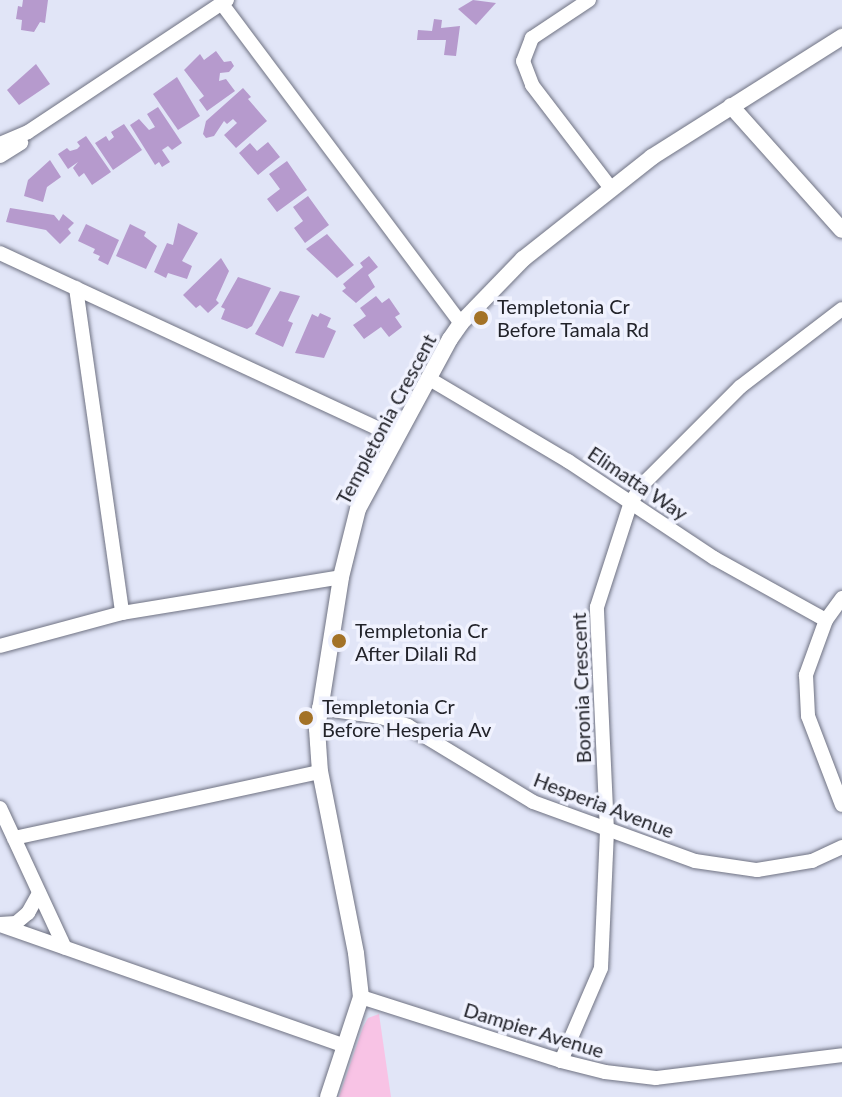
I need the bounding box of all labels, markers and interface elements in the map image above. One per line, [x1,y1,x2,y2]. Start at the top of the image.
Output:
place label: Templetonia Cr Before Tamala Rd [497,294,650,341]
marker: Templetonia Cr Before Tamala Rd [472,309,490,327]
street label: Templetonia Crescent [331,330,441,508]
street label: Elimatta Way [583,441,693,525]
street label: Boronia Crescent [566,612,596,764]
place label: Templetonia Cr After Dilali Rd [355,618,488,665]
marker: Templetonia Cr After Dilali Rd [330,632,348,650]
place label: Templetonia Cr Before Hesperia Av [322,694,492,741]
marker: Templetonia Cr Before Hesperia Av [297,709,315,727]
street label: Hesperia Avenue [530,767,678,843]
street label: Dampier Avenue [460,997,608,1063]

